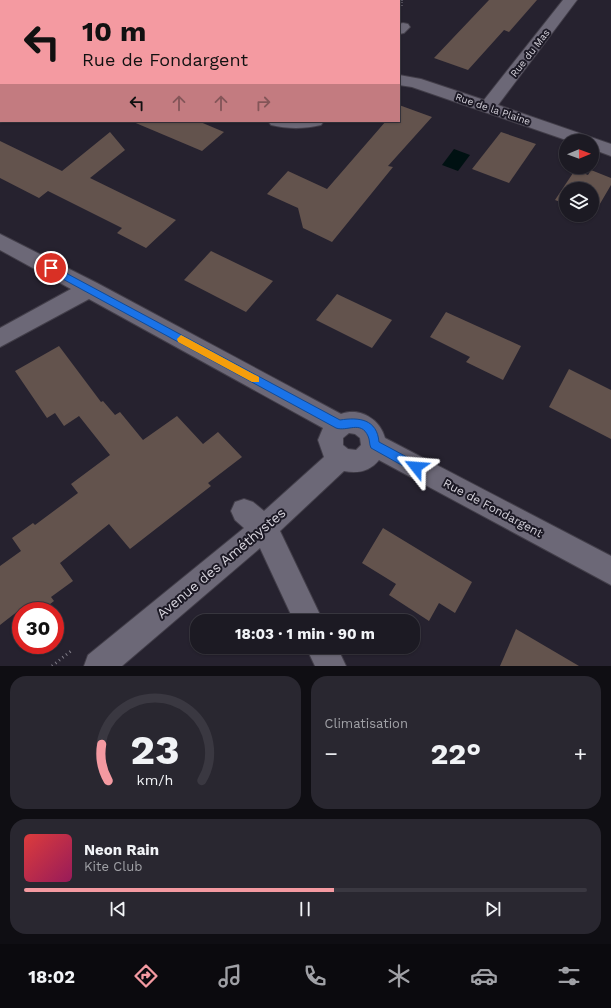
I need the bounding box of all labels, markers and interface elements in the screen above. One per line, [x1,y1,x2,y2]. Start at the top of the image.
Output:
text: 10 m [82,15,146,48]
icon: left [16,16,68,68]
street label: Rue du Mas [508,27,552,79]
text: Rue de Fondargent [82,49,248,70]
street label: Rue de la Plaine [454,91,532,127]
icon: left [126,92,148,114]
icon: ahead [168,92,190,114]
icon: ahead [210,92,232,114]
icon: right [252,92,274,114]
north arrow [559,134,599,174]
map controls [559,134,599,222]
button: layers [559,182,599,222]
pin [34,251,68,285]
icon: arrive [40,257,62,279]
position arrow [395,446,437,488]
street label: Rue de Fondargent [441,476,545,540]
street label: Avenue des Améthystes [153,504,289,622]
speed limit sign: 30 [12,602,64,654]
text: 18:03 · 1 min · 90 m [235,625,375,643]
text: Climatisation [325,716,408,731]
text: 23 [131,724,180,773]
text: 22° [430,736,481,771]
text: − [325,741,338,766]
text: + [574,741,587,766]
text: km/h [137,771,174,787]
text: Neon Rain [84,841,159,859]
text: Kite Club [84,859,142,874]
icon: previous [107,898,129,920]
icon: pause [294,898,316,920]
icon: next [482,898,504,920]
icon: directions [132,962,160,990]
icon: music [216,962,244,990]
icon: phone [301,962,329,990]
icon: climate [385,962,413,990]
icon: car [470,962,498,990]
icon: filters [555,962,583,990]
text: 18:02 [28,966,75,987]

